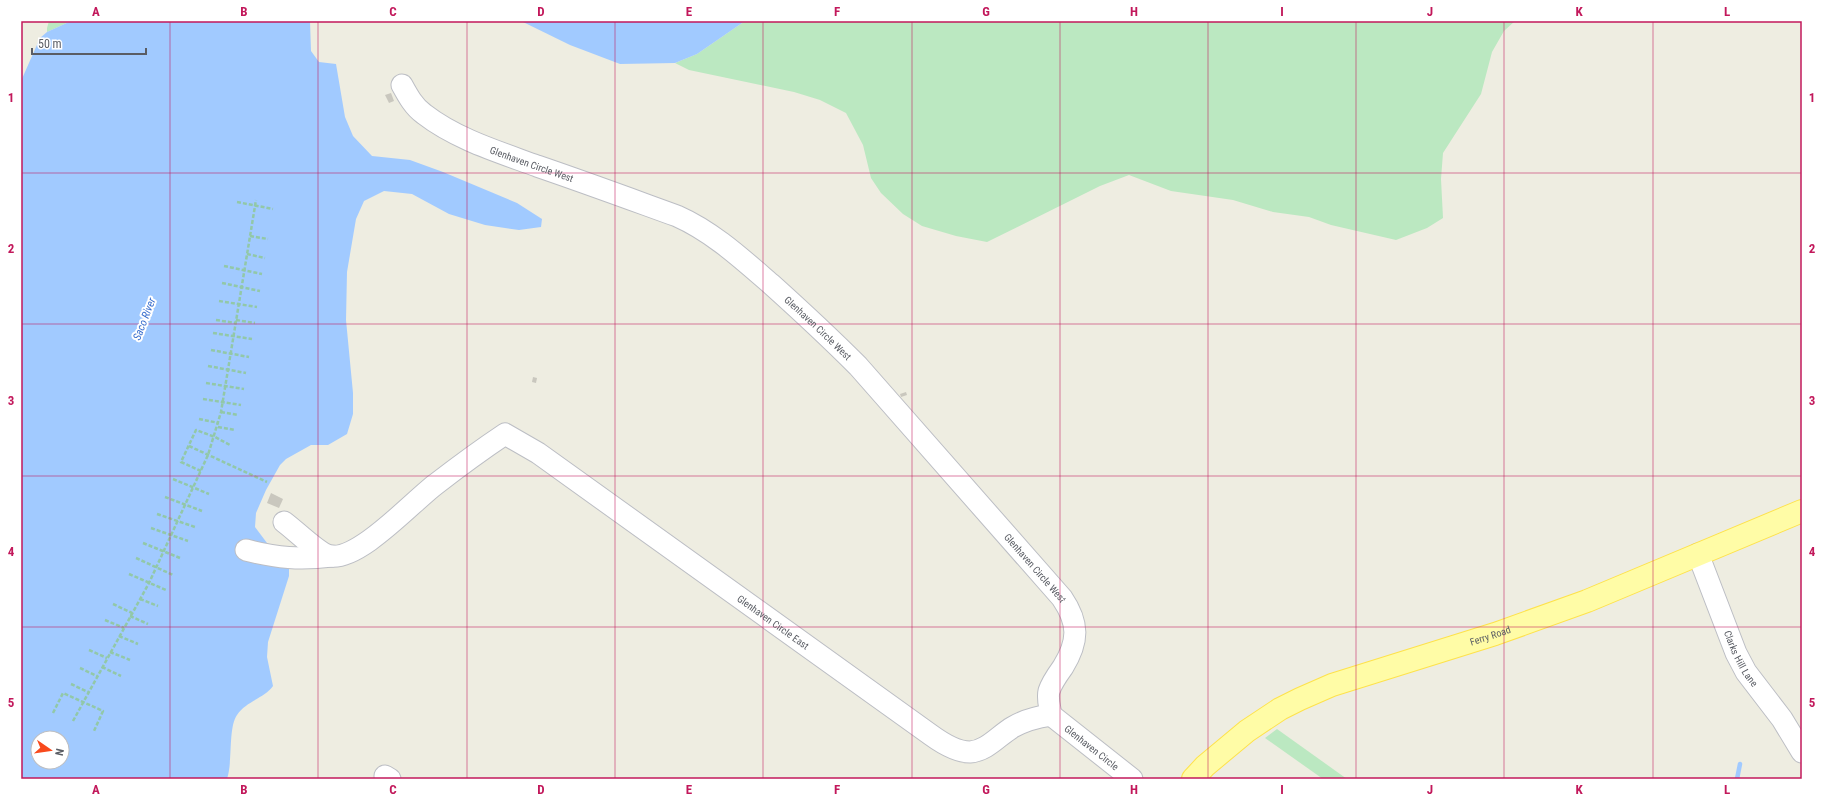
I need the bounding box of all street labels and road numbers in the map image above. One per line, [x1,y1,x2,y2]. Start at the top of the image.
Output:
street label: Glenhaven Circle West [488,144,575,184]
street label: Glenhaven Circle West [782,294,853,362]
street label: Glenhaven Circle West [1002,531,1068,604]
street label: Glenhaven Circle East [735,593,811,652]
street label: Ferry Road [1469,624,1512,648]
street label: Clarks Hill Lane [1722,629,1760,689]
street label: Glenhaven Circle [1062,723,1121,773]

